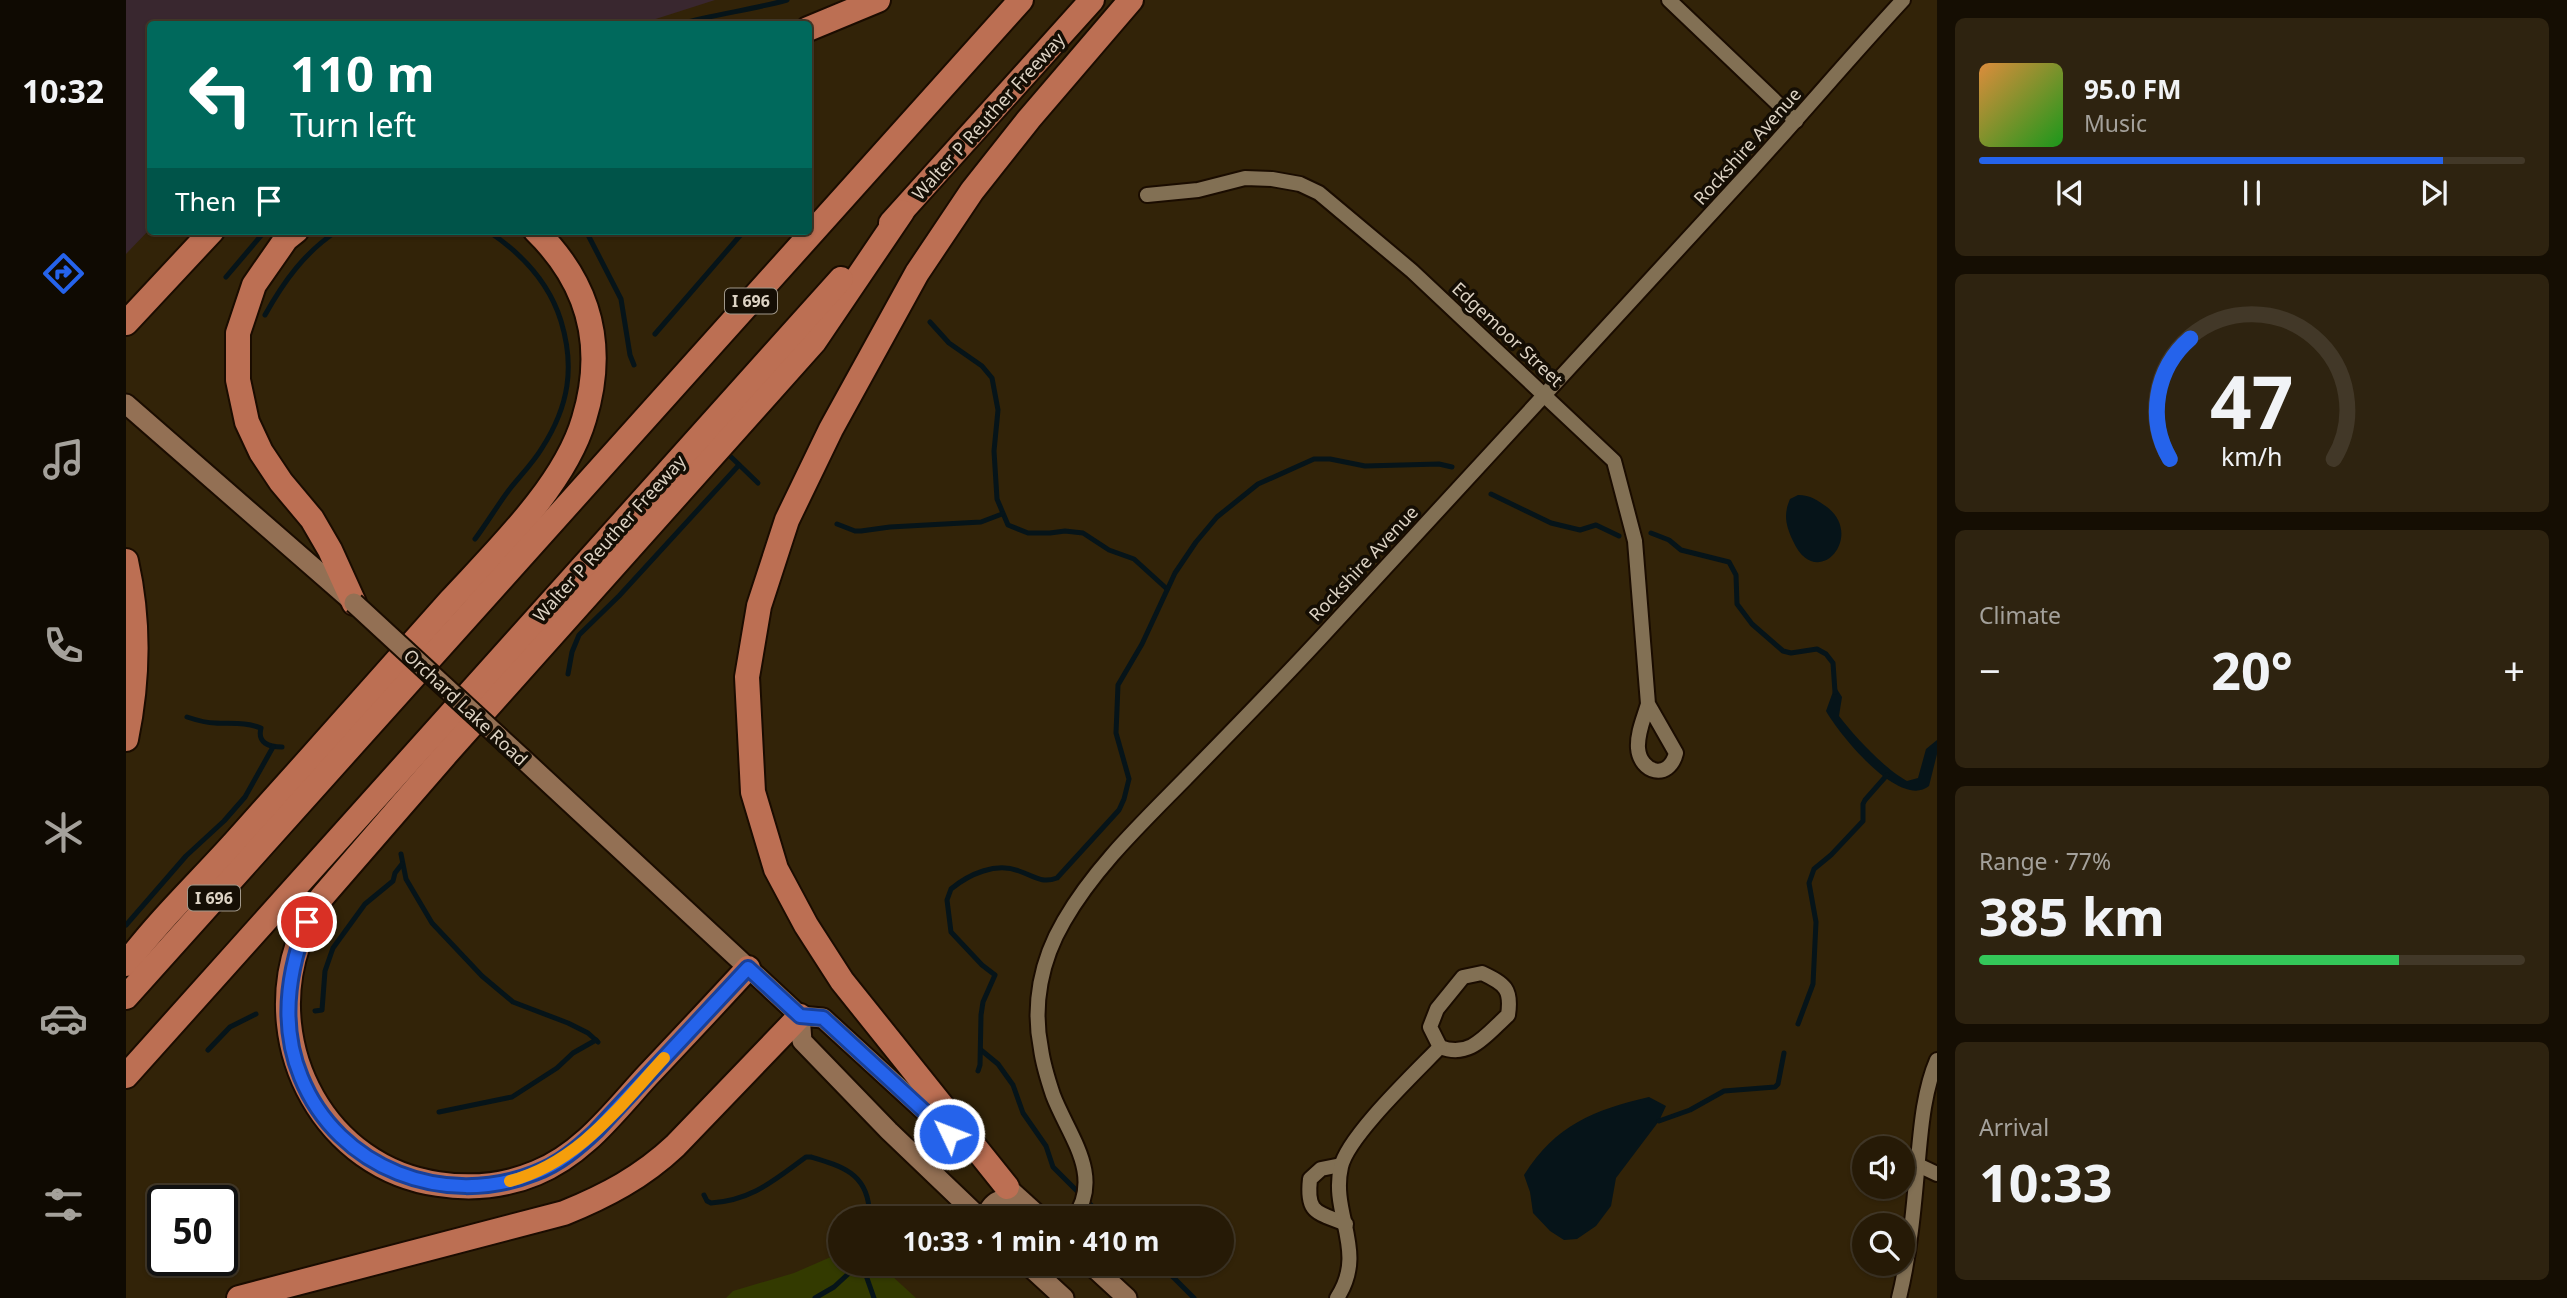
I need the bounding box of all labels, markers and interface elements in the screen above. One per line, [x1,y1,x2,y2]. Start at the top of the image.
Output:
street label: Walter P Reuther Freeway [906,27,1070,205]
text: 110 m [290,40,435,106]
icon: left [175,49,266,140]
text: 10:32 [22,69,104,112]
text: 95.0 FM [2084,71,2181,107]
street label: Rockshire Avenue [1688,82,1806,210]
text: Turn left [290,103,416,146]
text: Music [2084,107,2147,139]
icon: previous [2051,174,2089,212]
icon: pause [2233,174,2271,212]
icon: next [2415,174,2453,212]
icon: arrive [250,182,288,220]
text: Then [175,183,236,219]
icon: directions [39,249,88,298]
street label: Edgemoor Street [1447,276,1569,392]
road number: I 696 [725,288,777,314]
text: 47 [2210,351,2294,450]
icon: music [39,435,88,484]
text: km/h [2221,439,2283,473]
street label: Walter P Reuther Freeway [527,449,691,627]
street label: Rockshire Avenue [1303,500,1423,626]
text: Climate [1979,599,2061,631]
icon: phone [39,621,88,670]
text: 20° [2211,634,2293,705]
street label: Orchard Lake Road [399,643,533,771]
text: − [1979,644,2001,696]
text: + [2503,644,2525,696]
icon: climate [39,808,88,857]
text: Range · 77% [1979,845,2111,877]
text: 385 km [1979,880,2165,951]
road number: I 696 [188,885,240,910]
pin [277,892,337,952]
icon: arrive [288,903,326,941]
icon: car [39,994,88,1043]
position arrow [912,1097,986,1171]
text: Arrival [1979,1111,2049,1143]
map controls [1852,1136,1915,1276]
button: sound [1852,1136,1915,1199]
text: 10:33 [1979,1146,2113,1217]
icon: filters [39,1180,88,1229]
speed limit sign: 50 [147,1185,238,1276]
button: search [1852,1213,1915,1276]
text: 10:33 · 1 min · 410 m [903,1223,1159,1259]

